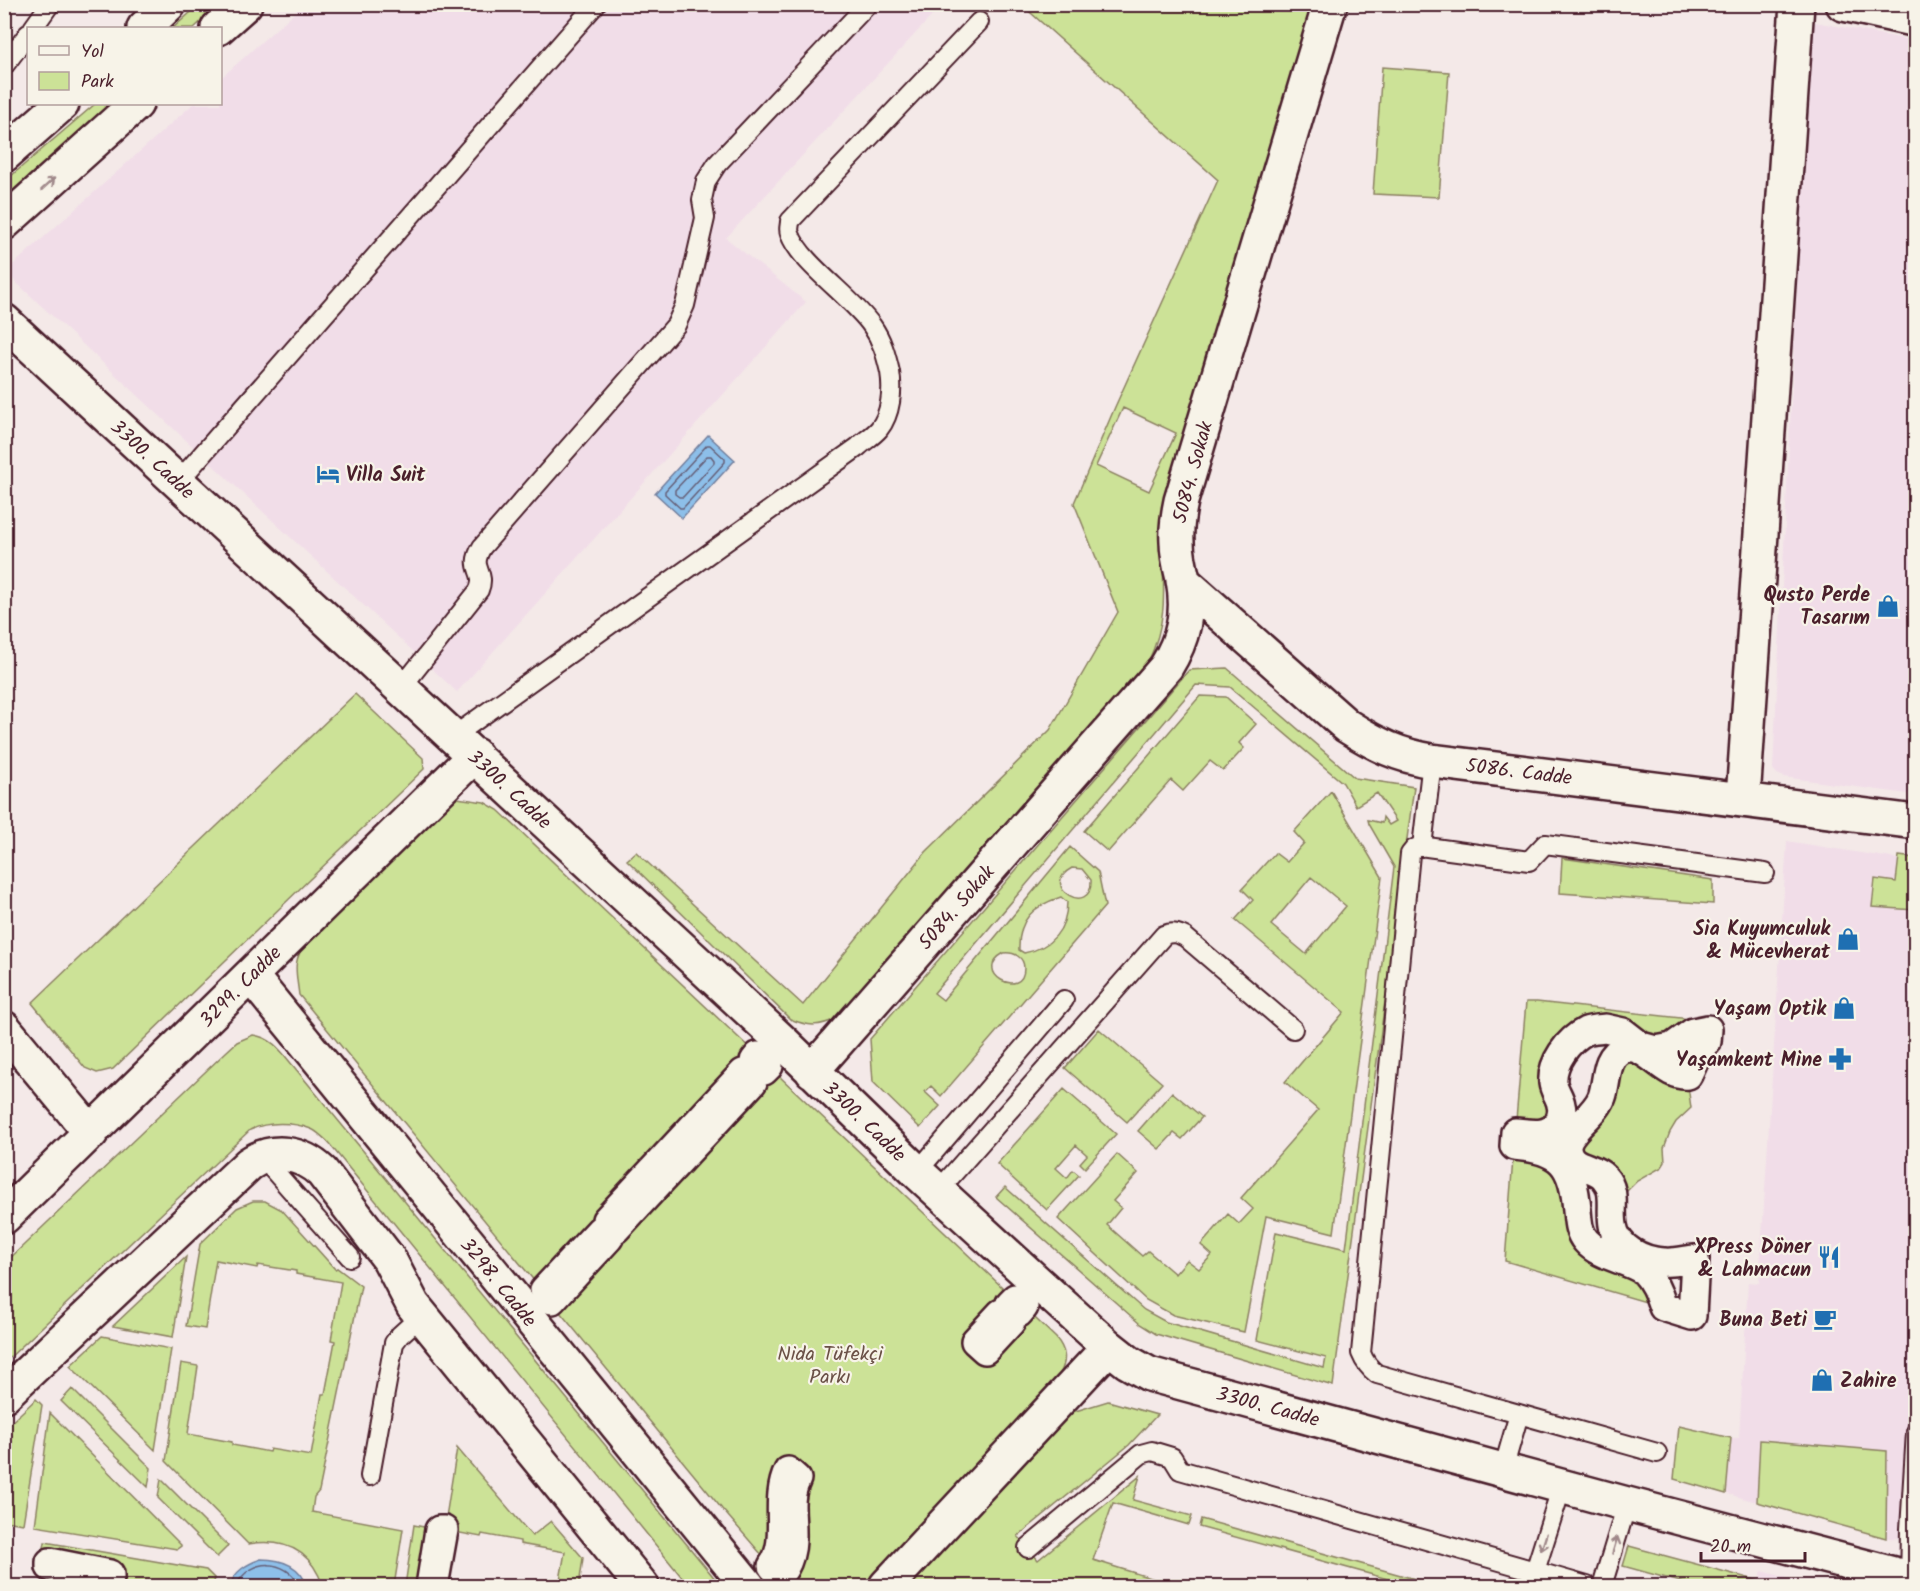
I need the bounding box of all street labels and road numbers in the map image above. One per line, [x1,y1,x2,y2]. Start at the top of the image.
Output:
street label: 3300. Cadde [102,413,201,508]
street label: 5084. Sokak [1165,417,1223,527]
street label: 3300. Cadde [459,743,558,838]
street label: 5086. Cadde [1464,751,1574,795]
street label: 5084. Sokak [911,858,1004,958]
street label: 3299. Cadde [193,939,290,1036]
street label: 3300. Cadde [814,1074,913,1171]
street label: 3298. Cadde [451,1231,544,1335]
street label: 3300. Cadde [1212,1379,1323,1437]

